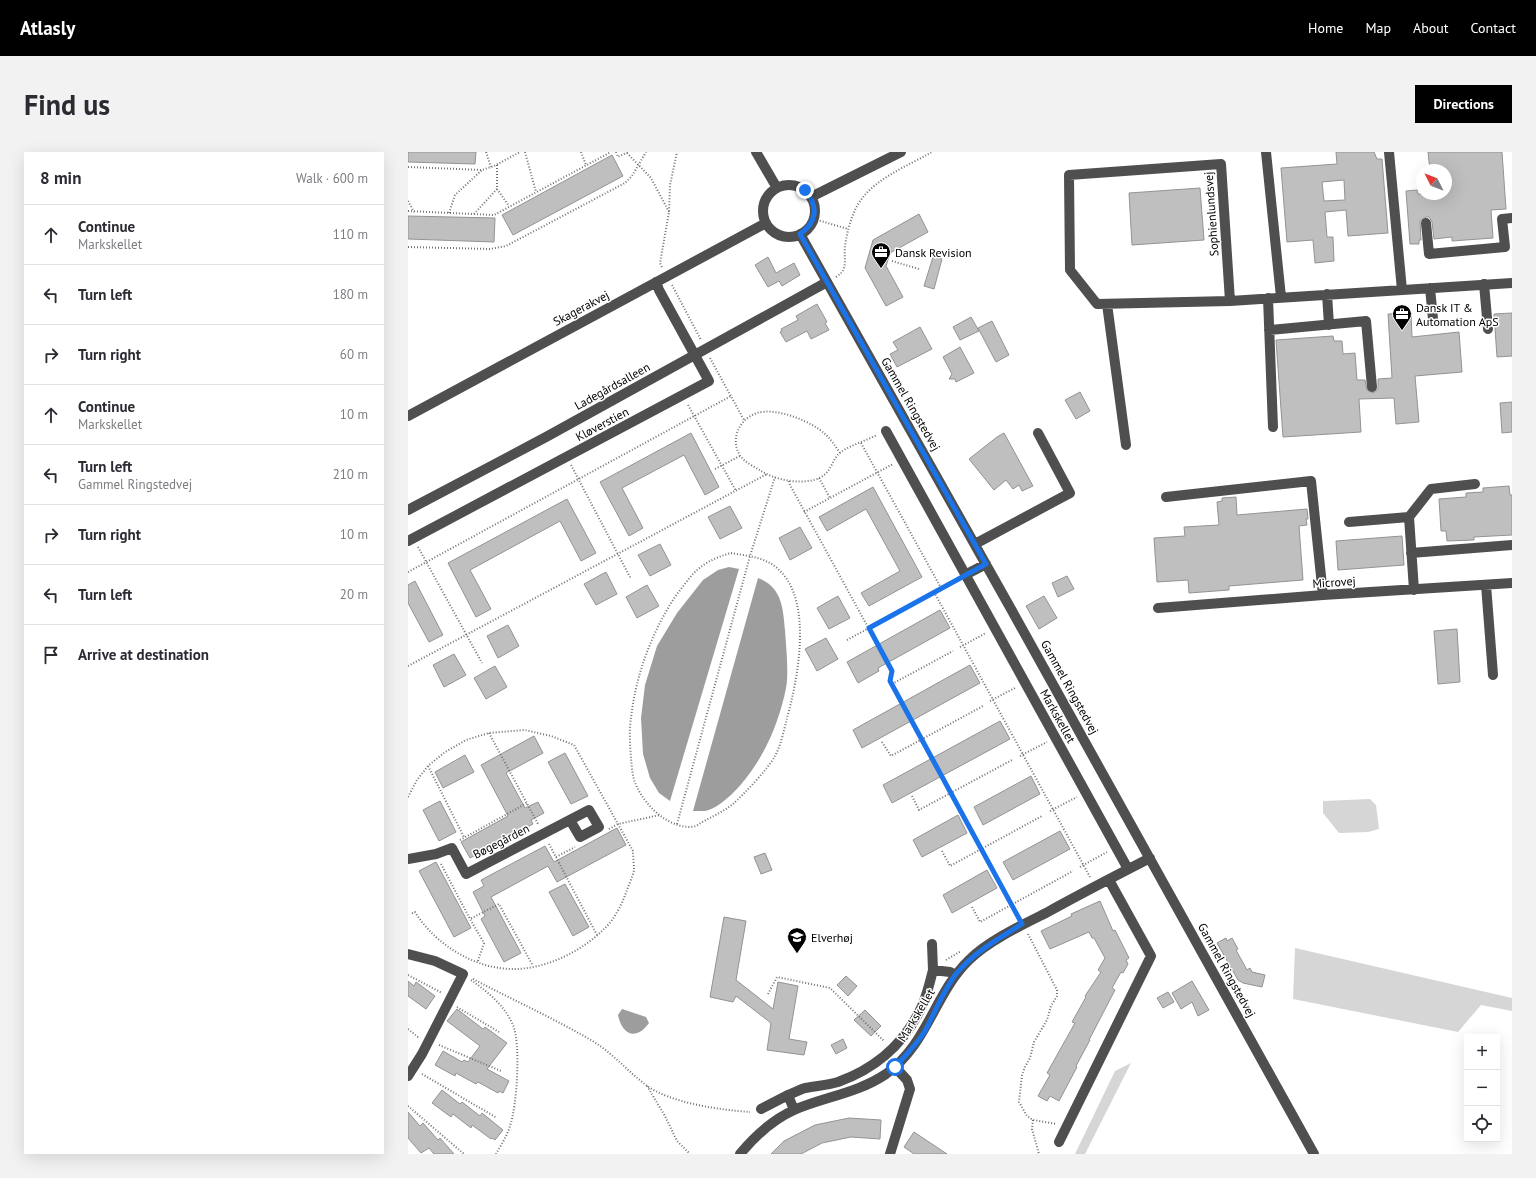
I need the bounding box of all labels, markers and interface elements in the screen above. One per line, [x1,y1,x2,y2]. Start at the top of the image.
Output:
text: Atlasly [20,16,75,40]
text: Home [1308,19,1343,37]
text: Map [1365,19,1391,37]
text: About [1413,19,1449,37]
text: Contact [1471,19,1516,37]
button: Directions [1415,85,1512,123]
text: Find us [24,86,110,123]
north arrow [1416,164,1452,200]
text: 8 min [40,167,81,189]
text: Walk · 600 m [296,170,368,187]
street label: Sophienlundsvej [1201,171,1221,257]
route end [796,181,814,199]
text: Continue [78,217,135,236]
icon: ahead [40,224,62,246]
text: 110 m [333,226,368,243]
text: Markskellet [78,236,142,253]
office icon: Dansk Revision [870,241,892,269]
place label: Dansk Revision [895,245,972,260]
icon: left [40,284,62,306]
text: Turn left [78,285,132,304]
text: 180 m [333,286,368,303]
street label: Skagerakvej [550,287,612,329]
place label: Dansk IT & Automation ApS [1416,300,1499,329]
office icon: Dansk IT & Automation ApS [1391,303,1413,331]
icon: right [40,344,62,366]
text: Turn right [78,345,141,364]
text: 60 m [340,346,368,363]
street label: Gammel Ringstedvej [878,355,944,453]
street label: Ladegårdsalleen [572,359,652,413]
text: Continue [78,397,135,416]
icon: ahead [40,404,62,426]
street label: Kløverstien [573,404,631,444]
text: 10 m [340,406,368,423]
text: Markskellet [78,416,142,433]
text: Turn left [78,457,132,476]
icon: left [40,464,62,486]
text: 210 m [333,466,368,483]
text: Gammel Ringstedvej [78,476,192,493]
icon: right [40,524,62,546]
text: Turn right [78,525,141,544]
text: 10 m [340,526,368,543]
street label: Microvej [1312,573,1356,591]
icon: left [40,584,62,606]
text: Turn left [78,585,132,604]
text: 20 m [340,586,368,603]
street label: Gammel Ringstedvej [1038,637,1102,737]
icon: arrive [40,644,62,666]
text: Arrive at destination [78,645,209,664]
street label: Markskellet [1037,686,1079,746]
street label: Bøgegården [470,820,532,862]
street label: Gammel Ringstedvej [1195,920,1259,1020]
school or university icon: Elverhøj [786,926,808,954]
place label: Elverhøj [811,930,853,945]
street label: Markskellet [894,986,938,1044]
map controls [1464,1034,1500,1142]
button: + [1464,1034,1500,1070]
route start [886,1058,904,1076]
button: − [1464,1070,1500,1106]
button: locate [1464,1106,1500,1142]

